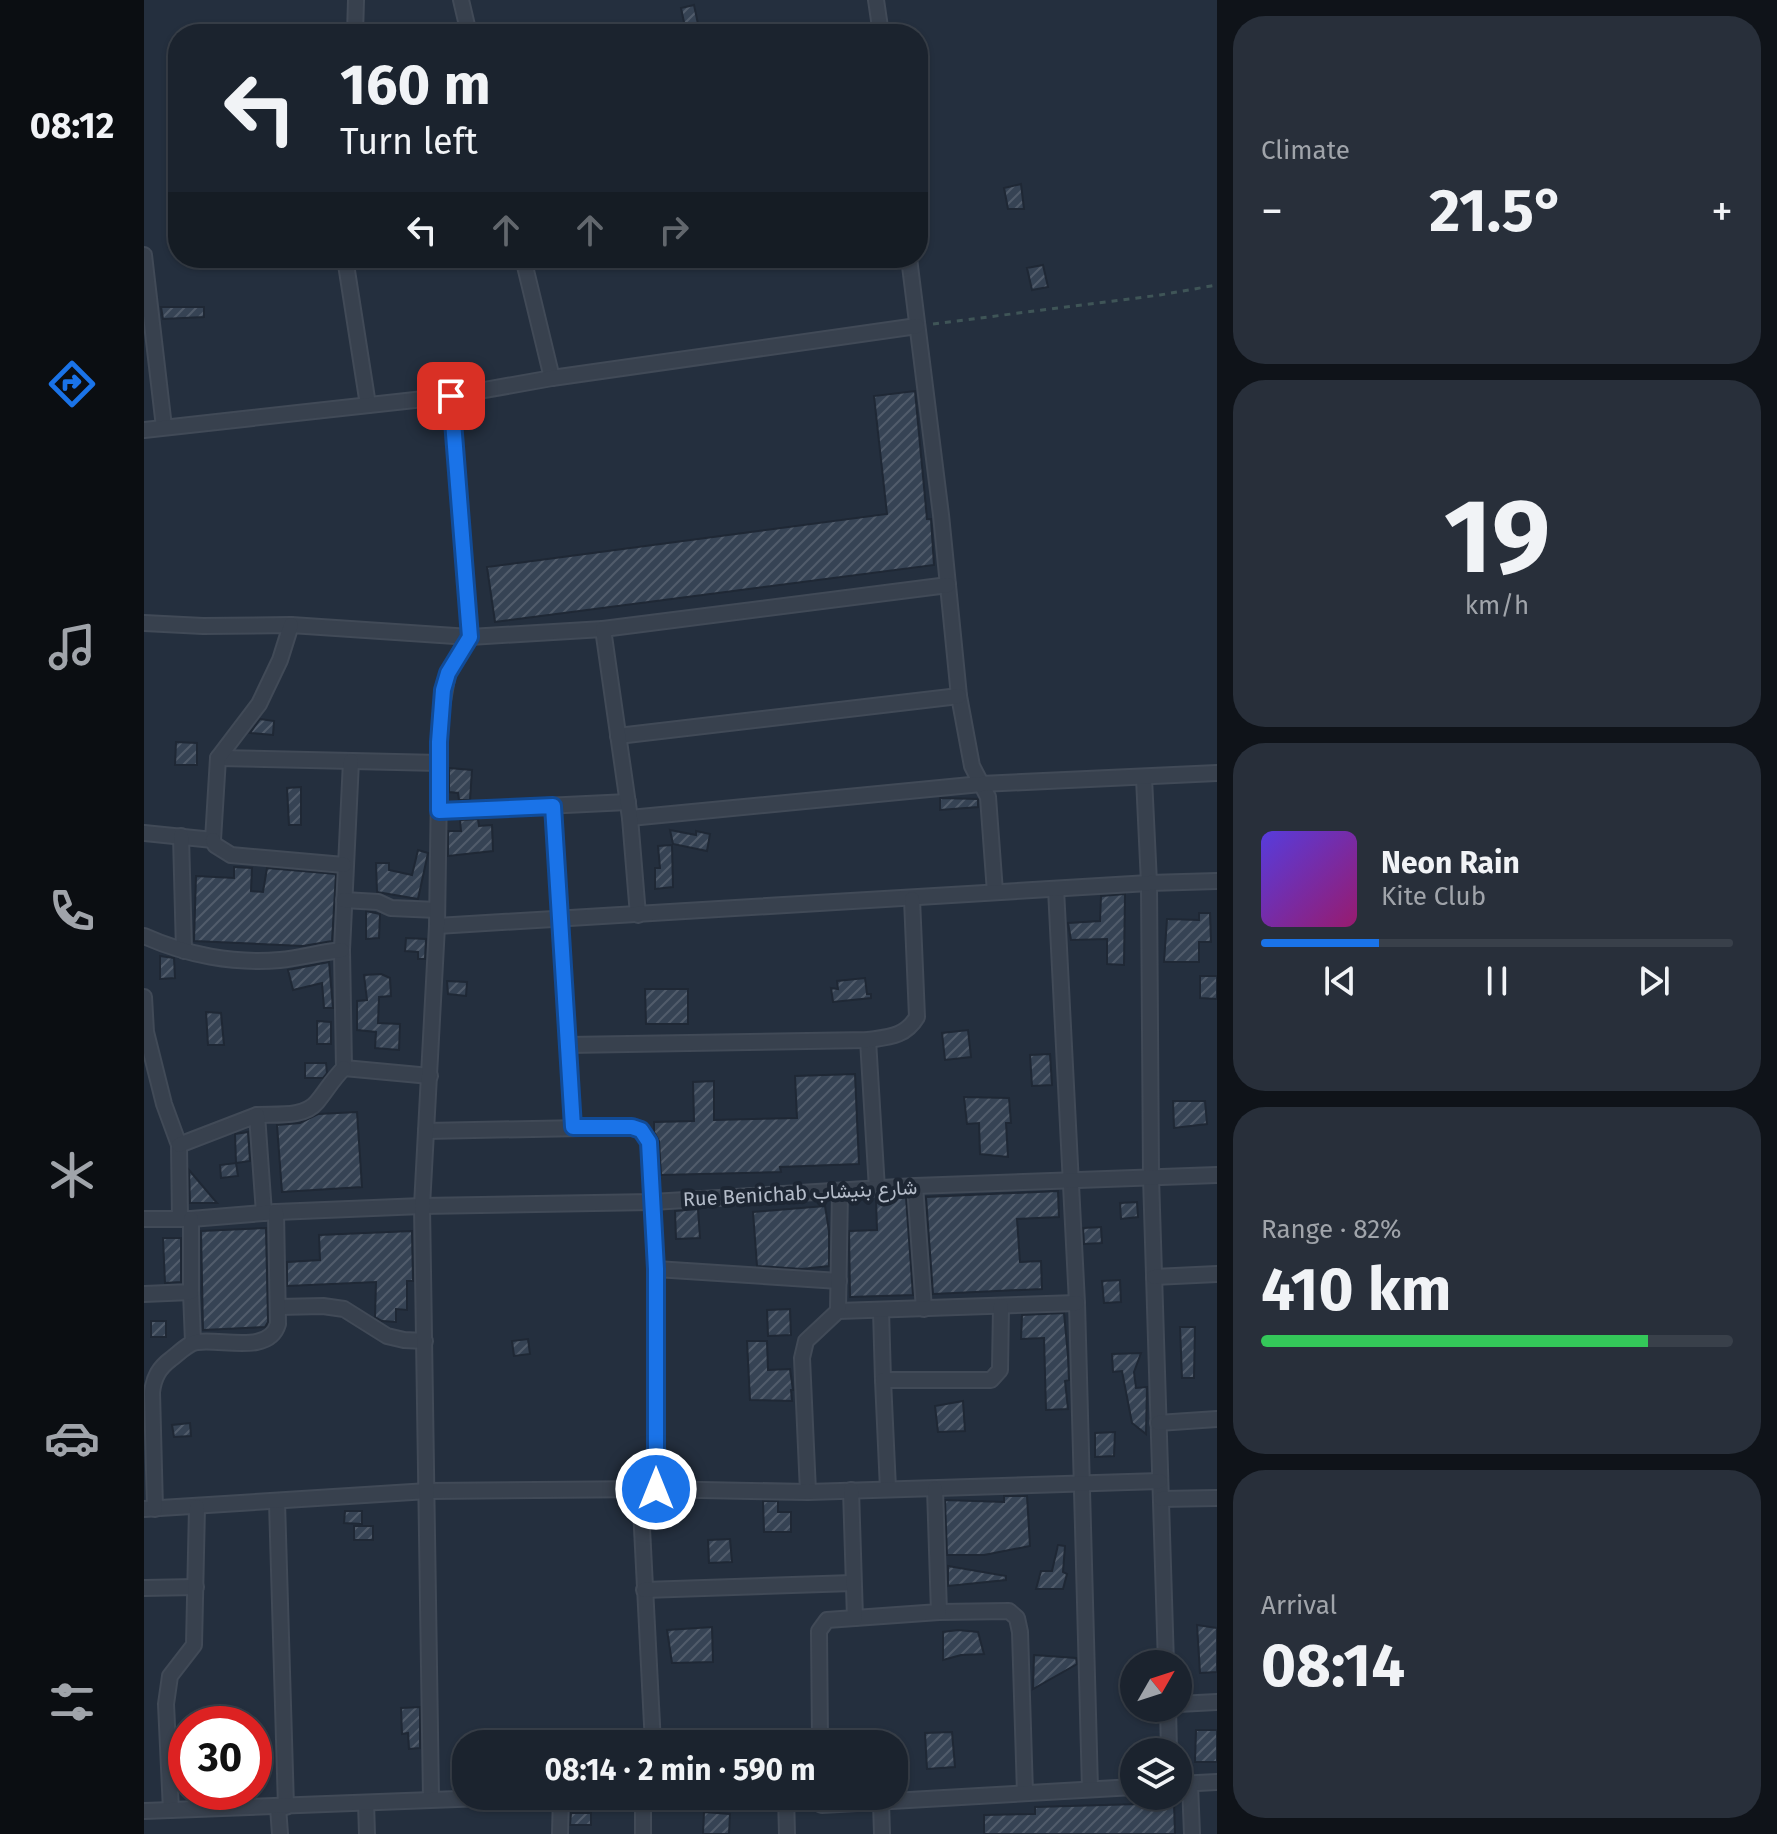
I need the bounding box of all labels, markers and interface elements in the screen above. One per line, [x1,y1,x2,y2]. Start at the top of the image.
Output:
text: 160 m [340,52,491,119]
icon: left [208,56,312,160]
text: 08:12 [30,104,114,148]
text: Turn left [340,120,478,164]
text: Climate [1261,135,1350,166]
text: 21.5° [1429,175,1565,247]
text: − [1261,185,1283,238]
text: + [1711,185,1733,238]
icon: left [400,208,444,252]
icon: ahead [484,208,528,252]
icon: ahead [568,208,612,252]
icon: right [652,208,696,252]
icon: directions [44,356,100,412]
pin [417,362,485,430]
icon: arrive [429,374,473,418]
text: 19 [1444,475,1550,600]
text: km/h [1465,590,1529,621]
icon: music [44,619,100,675]
text: Neon Rain [1381,845,1520,881]
text: Kite Club [1381,881,1486,912]
icon: phone [44,883,100,939]
icon: previous [1318,959,1362,1003]
icon: pause [1475,959,1519,1003]
icon: next [1632,959,1676,1003]
icon: climate [44,1147,100,1203]
street label: Rue Benichab شارع بنيشاب [682,1175,918,1213]
text: Range · 82% [1261,1214,1402,1245]
text: 410 km [1261,1254,1452,1326]
icon: car [44,1410,100,1466]
position arrow [614,1447,698,1531]
text: Arrival [1261,1590,1337,1621]
text: 08:14 [1261,1630,1405,1702]
north arrow [1120,1650,1192,1722]
map controls [1120,1650,1192,1810]
icon: filters [44,1674,100,1730]
speed limit sign: 30 [168,1706,272,1810]
button: layers [1120,1738,1192,1810]
text: 08:14 · 2 min · 590 m [544,1752,816,1788]

